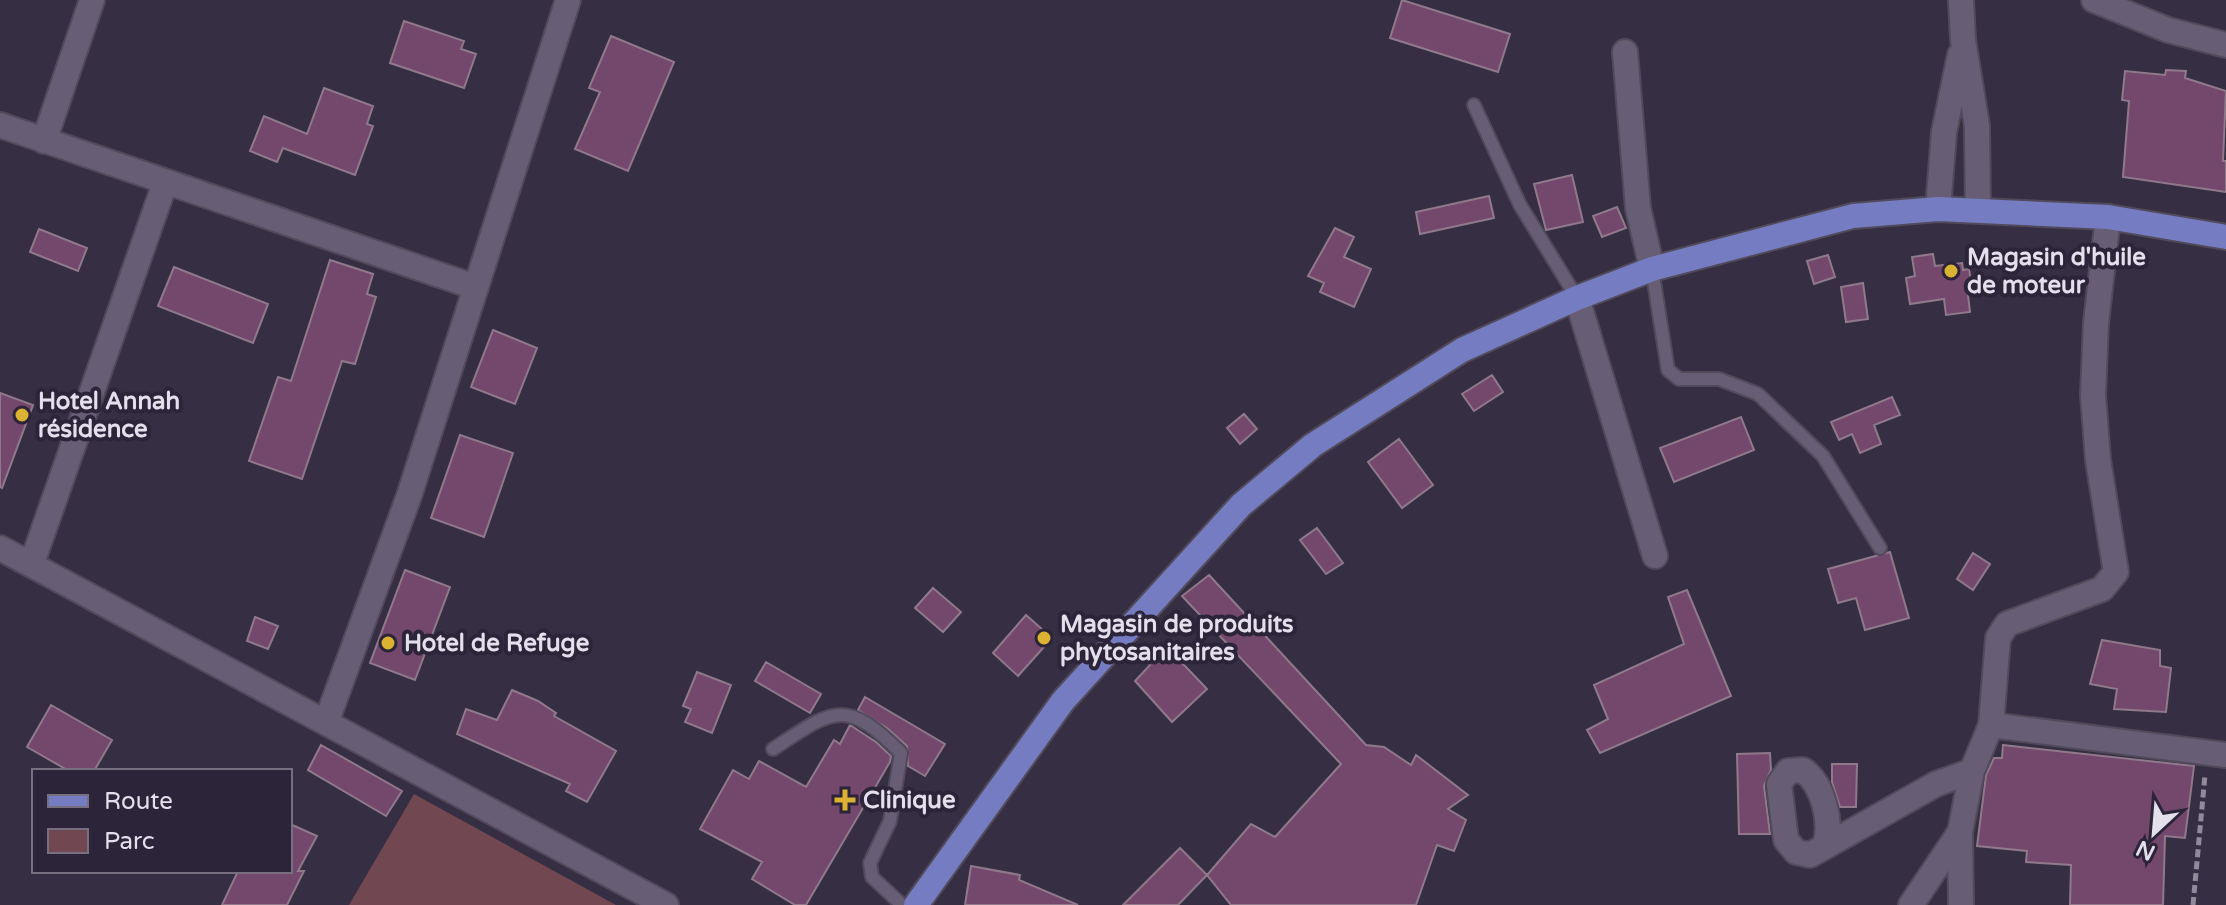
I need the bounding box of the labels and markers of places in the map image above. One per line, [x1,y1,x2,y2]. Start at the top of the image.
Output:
place label: Magasin d'huile de moteur [1967,243,2146,300]
marker: Magasin d'huile de moteur [1942,262,1960,280]
place label: Hotel Annah résidence [38,387,180,444]
marker: Hotel Annah résidence [13,406,31,424]
place label: Magasin de produits phytosanitaires [1060,610,1294,667]
place label: Hotel de Refuge [404,629,590,658]
marker: Magasin de produits phytosanitaires [1035,629,1053,647]
marker: Hotel de Refuge [379,634,397,652]
place label: Clinique [863,786,956,815]
marker: Clinique [834,789,856,811]

